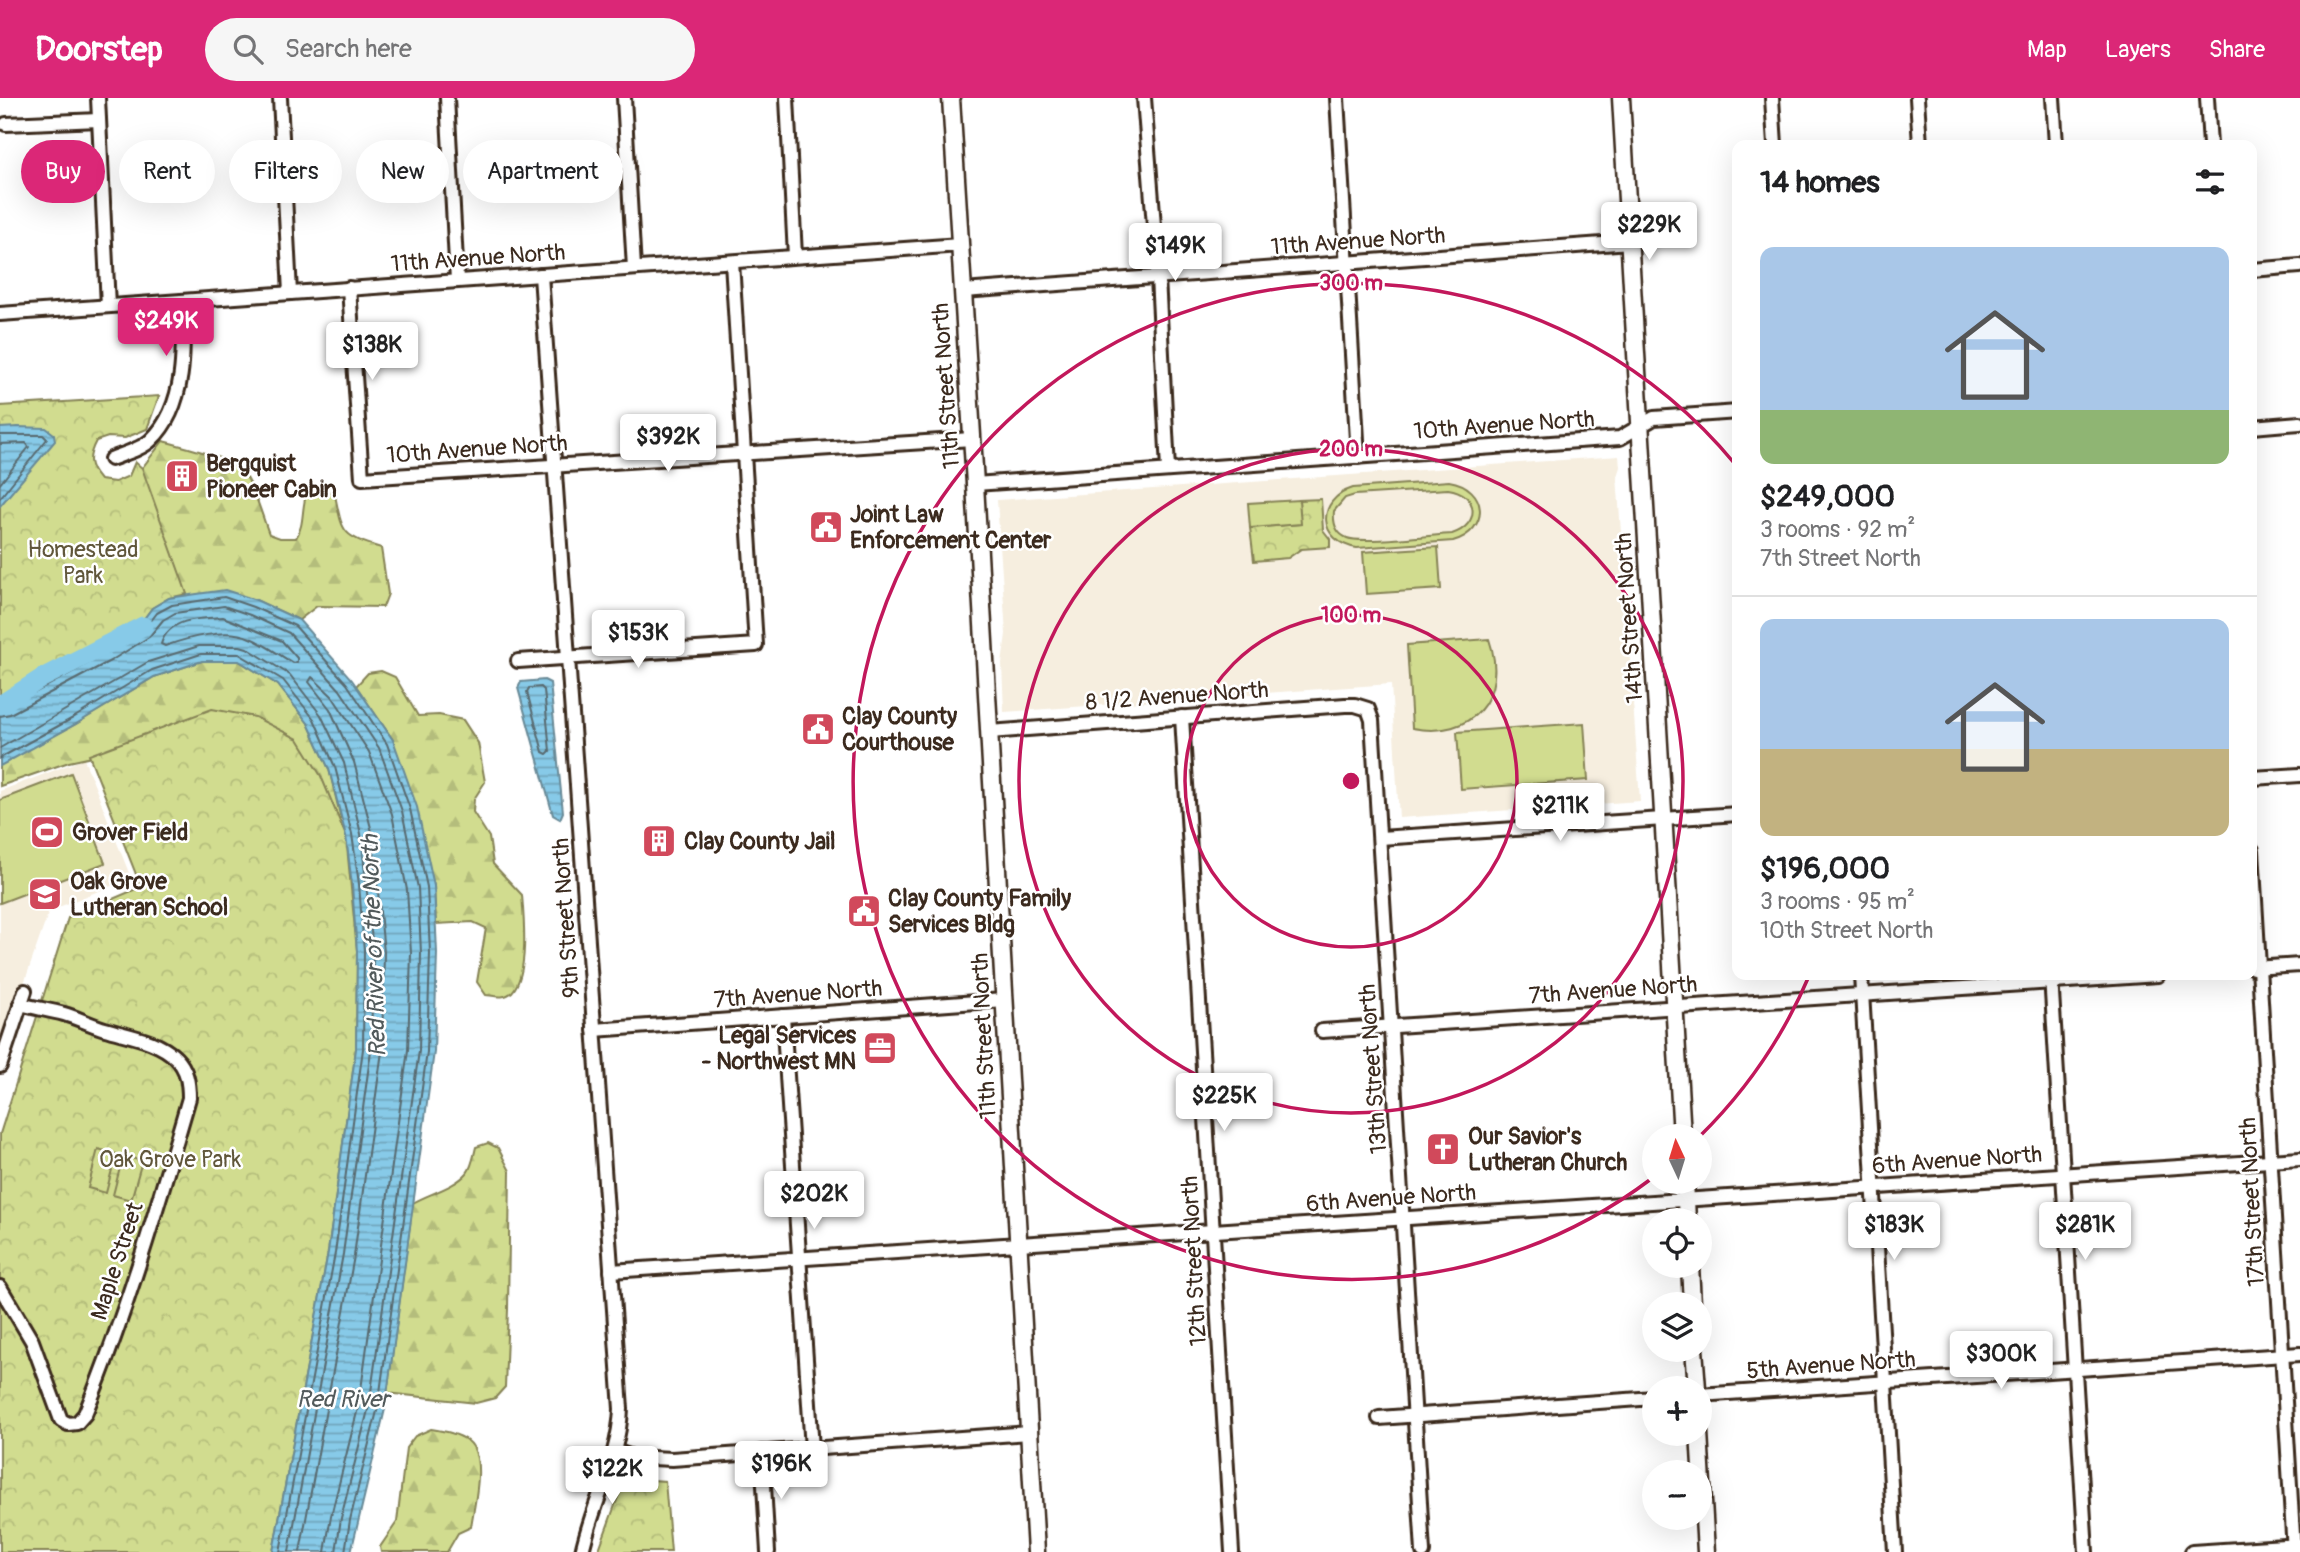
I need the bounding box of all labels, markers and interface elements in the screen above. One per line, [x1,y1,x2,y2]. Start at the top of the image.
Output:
search box [205,18,695,81]
text: Doorstep [35,29,163,70]
icon: search [229,30,267,68]
text: Search here [285,33,412,65]
text: Map [2027,35,2067,64]
text: Layers [2105,35,2171,64]
text: Share [2209,35,2265,64]
chip: Buy [21,140,105,203]
chip: Rent [119,140,215,203]
chip: Filters [229,140,342,203]
chip: New [356,140,449,203]
chip: Apartment [463,140,623,203]
icon: filters [2191,163,2229,201]
text: 14 homes [1760,164,1880,201]
pin: $229K [1600,202,1698,262]
text: $229K [1617,210,1681,239]
street label: 11th Avenue North [1270,220,1446,262]
pin: $149K [1126,223,1224,283]
text: $149K [1145,231,1205,260]
street label: 11th Avenue North [390,237,566,279]
text: 300 m [1319,270,1383,297]
icon: home [1932,292,2058,418]
pin: $249K [117,299,215,358]
street label: 11th Street North [926,302,966,470]
text: $249K [134,306,198,335]
pin: $138K [323,322,421,382]
text: $138K [342,330,402,359]
street label: 10th Avenue North [1412,404,1596,446]
pin: $392K [619,414,717,474]
text: $392K [636,422,700,451]
street label: 10th Avenue North [385,428,569,470]
text: 200 m [1319,436,1383,463]
place label: Bergquist Pioneer Cabin [206,449,337,504]
building icon: Bergquist Pioneer Cabin [163,457,201,495]
text: $249,000 [1760,478,1895,515]
place label: Joint Law Enforcement Center [850,500,1052,555]
public building icon: Joint Law Enforcement Center [807,508,845,546]
text: 3 rooms · 92 m² [1760,515,1915,544]
street label: 14th Street North [1609,532,1649,704]
park label: Homestead Park [28,535,138,590]
text: 7th Street North [1760,544,1921,573]
text: 100 m [1321,602,1381,629]
pin: $153K [589,610,687,670]
text: $153K [608,618,668,647]
icon: home [1932,664,2058,790]
street label: 8 1/2 Avenue North [1084,675,1270,717]
place label: Clay County Courthouse [842,702,957,757]
public building icon: Clay County Courthouse [799,710,837,748]
centre of rings [1339,769,1363,793]
pin: $211K [1511,784,1609,843]
text: $211K [1531,791,1589,820]
sports icon: Grover Field [28,813,66,851]
place label: Grover Field [72,818,188,847]
building icon: Clay County Jail [640,822,678,860]
place label: Clay County Jail [684,827,835,856]
water label: Red River of the North [356,833,392,1058]
street label: 9th Street North [546,837,586,999]
text: $196,000 [1760,850,1890,887]
place label: Oak Grove Lutheran School [70,867,228,922]
school or university icon: Oak Grove Lutheran School [26,875,64,913]
place label: Clay County Family Services Bldg [888,884,1071,939]
text: 3 rooms · 95 m² [1760,887,1915,916]
public building icon: Clay County Family Services Bldg [845,892,883,930]
text: 10th Street North [1760,916,1933,945]
street label: 11th Street North [965,952,1003,1120]
street label: 7th Avenue North [1528,970,1698,1010]
street label: 7th Avenue North [713,974,883,1014]
street label: 13th Street North [1353,983,1393,1155]
place label: Legal Services - Northwest MN [702,1021,857,1076]
office icon: Legal Services - Northwest MN [861,1029,899,1067]
pin: $225K [1175,1074,1273,1133]
text: $225K [1192,1081,1256,1110]
street label: 17th Street North [2233,1116,2271,1288]
place label: Our Savior's Lutheran Church [1468,1122,1628,1177]
north arrow [1642,1124,1712,1194]
map controls [1642,1124,1712,1530]
church icon: Our Savior's Lutheran Church [1424,1130,1462,1168]
street label: 6th Avenue North [1871,1140,2043,1180]
park label: Oak Grove Park [99,1145,242,1174]
pin: $202K [765,1172,863,1231]
street label: 12th Street North [1175,1175,1213,1347]
street label: 6th Avenue North [1305,1178,1477,1218]
text: $202K [780,1179,848,1208]
street label: Maple Street [84,1198,150,1324]
pin: $183K [1845,1202,1943,1262]
pin: $281K [2036,1202,2134,1262]
button: locate [1642,1208,1712,1278]
text: $183K [1864,1210,1924,1239]
text: $281K [2055,1210,2115,1239]
button: layers [1642,1292,1712,1362]
pin: $300K [1952,1332,2050,1391]
text: $300K [1966,1339,2036,1368]
street label: 5th Avenue North [1746,1345,1916,1385]
button: + [1642,1376,1712,1446]
water label: Red River [297,1385,393,1414]
pin: $196K [732,1442,830,1501]
pin: $122K [563,1446,661,1506]
text: $196K [751,1449,811,1478]
text: $122K [581,1454,643,1483]
button: − [1642,1460,1712,1530]

